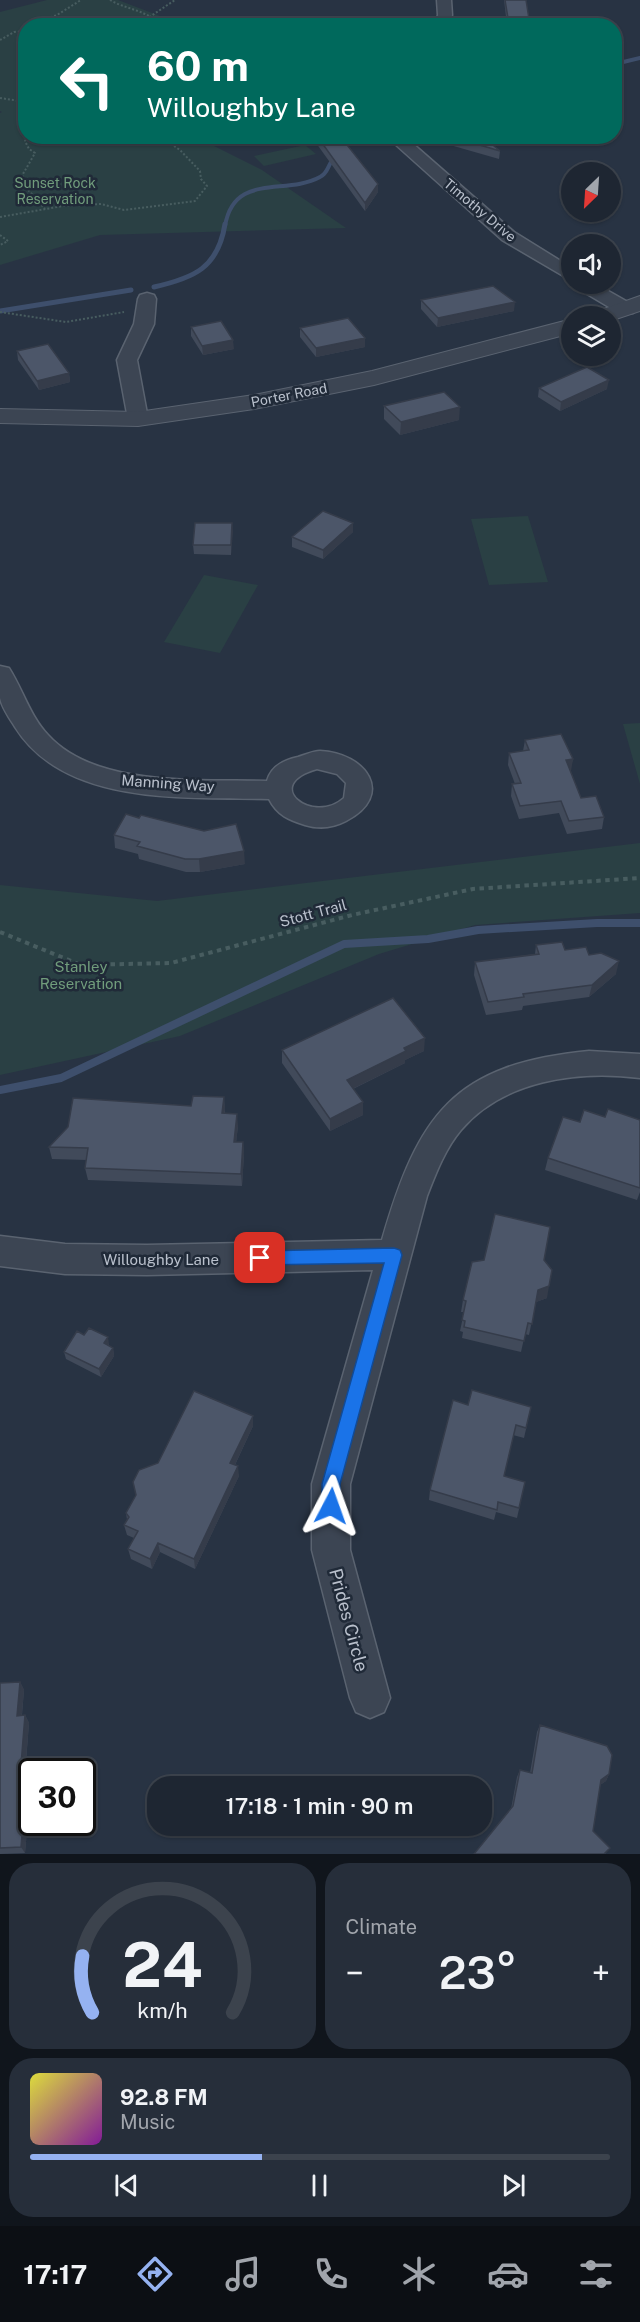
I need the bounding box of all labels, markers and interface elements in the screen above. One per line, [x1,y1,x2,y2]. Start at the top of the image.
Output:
text: 60 m [147,41,249,90]
icon: left [48,42,126,120]
text: Willoughby Lane [147,91,356,123]
north arrow [561,162,621,222]
map controls [561,162,621,366]
park label: Sunset Rock Reservation [14,175,96,207]
street label: Timothy Drive [441,175,519,245]
button: sound [561,234,621,294]
button: layers [561,306,621,366]
street label: Porter Road [250,380,328,410]
street label: Manning Way [121,771,215,795]
street label: Stott Trail [278,896,348,930]
park label: Stanley Reservation [40,958,122,992]
pin [234,1232,285,1283]
icon: arrive [243,1241,276,1274]
street label: Willoughby Lane [103,1251,219,1268]
position arrow [299,1474,363,1538]
street label: Prides Circle [325,1566,373,1674]
speed limit sign: 30 [18,1758,96,1836]
text: 17:18 · 1 min · 90 m [226,1793,413,1819]
text: Climate [346,1915,417,1939]
text: 24 [122,1928,203,2001]
text: 23° [439,1946,517,1999]
text: − [346,1954,364,1992]
text: + [592,1954,610,1992]
text: km/h [137,1998,187,2023]
text: 92.8 FM [120,2084,208,2110]
text: Music [120,2110,175,2134]
icon: previous [110,2169,143,2202]
icon: pause [303,2169,336,2202]
icon: next [497,2169,530,2202]
icon: directions [134,2253,176,2295]
icon: music [222,2253,264,2295]
icon: phone [310,2253,352,2295]
icon: climate [398,2253,440,2295]
icon: car [487,2253,529,2295]
icon: filters [575,2253,617,2295]
text: 17:17 [23,2258,87,2290]

